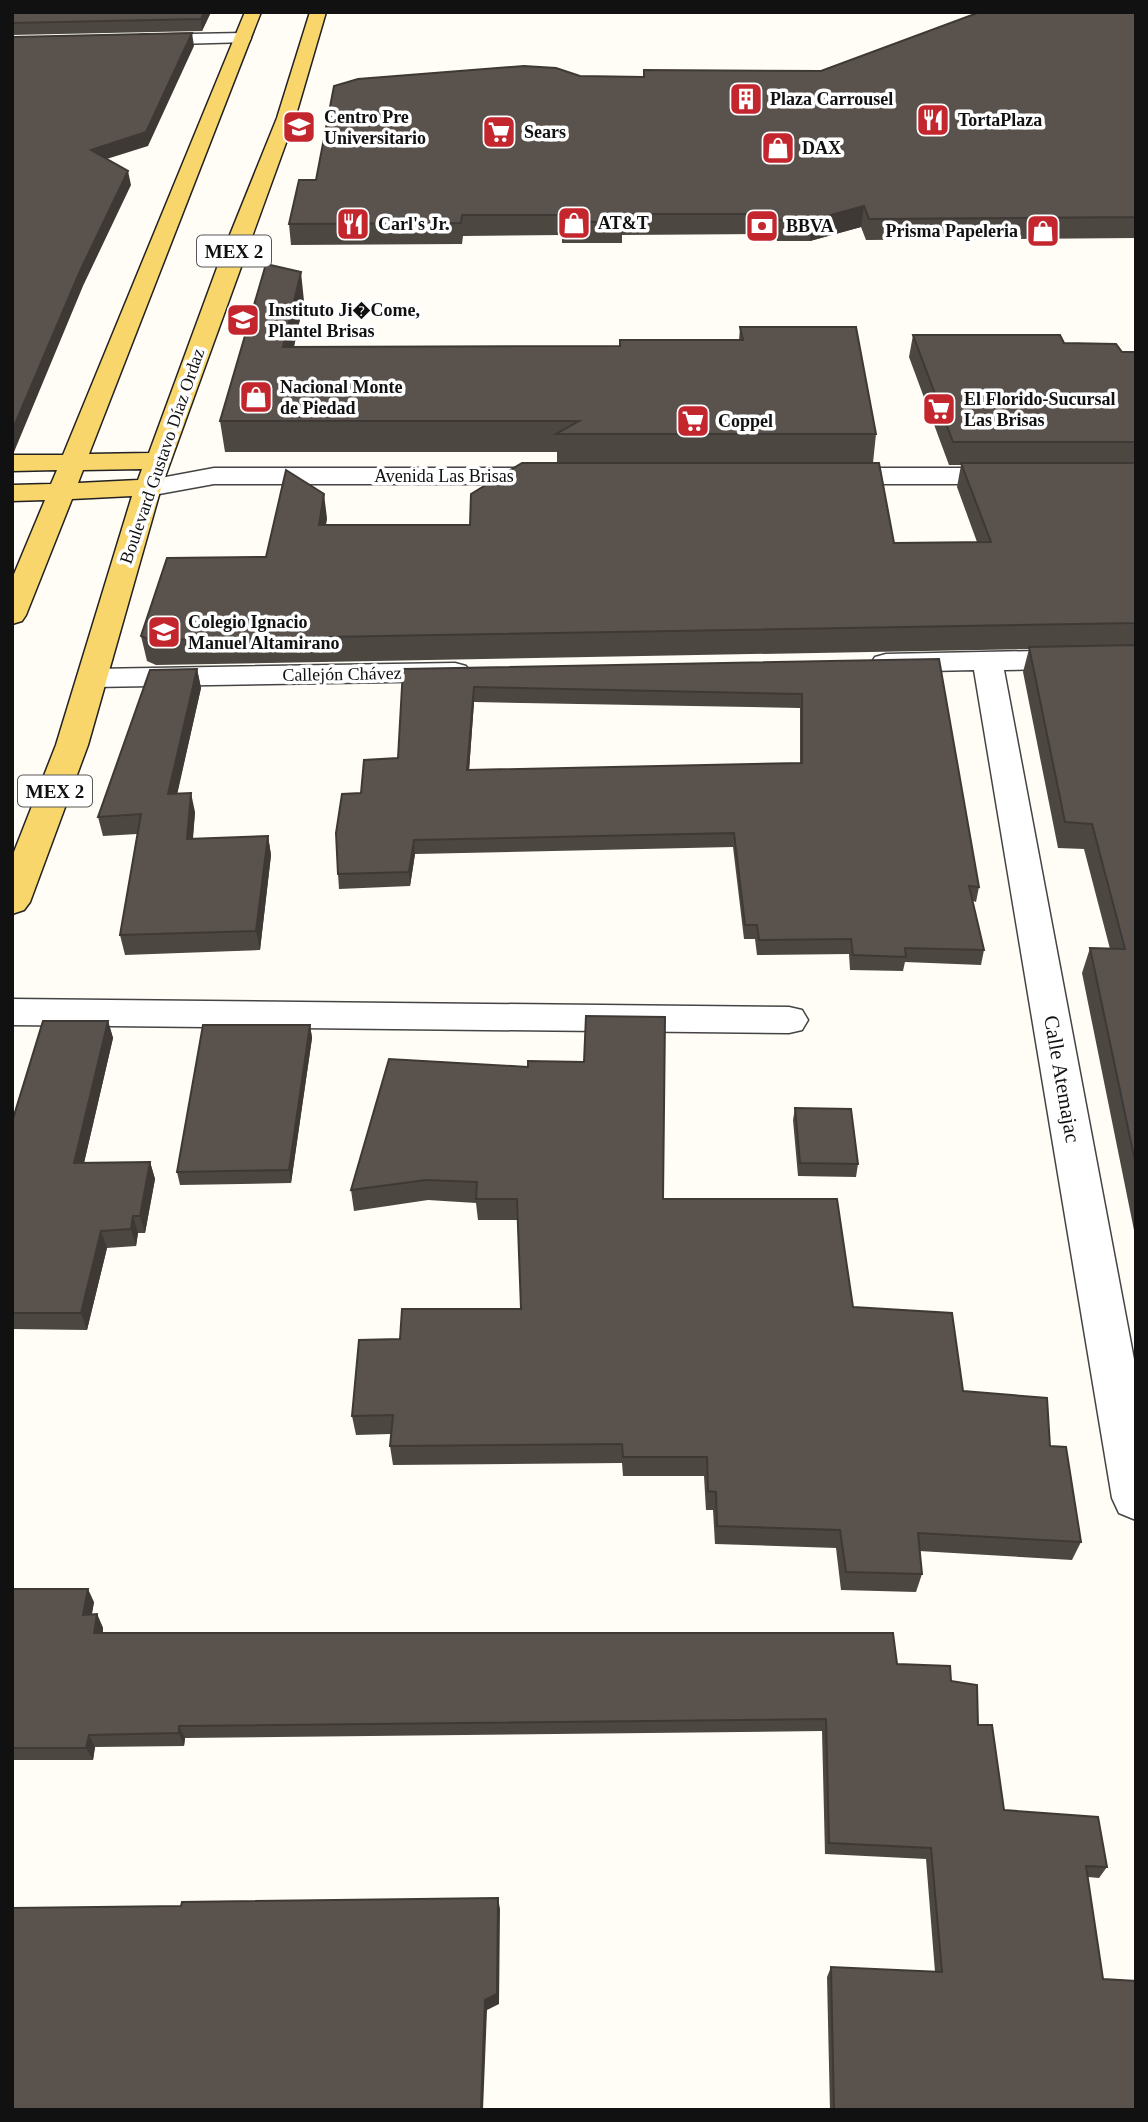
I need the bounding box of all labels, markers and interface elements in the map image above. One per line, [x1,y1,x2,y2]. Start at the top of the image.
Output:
building icon: Plaza Carrousel [727,80,765,118]
place label: Plaza Carrousel [770,89,893,109]
restaurant icon: TortaPlaza [914,101,952,139]
place label: Centro Pre Universitario [324,107,426,148]
school or university icon: Centro Pre Universitario [280,108,318,146]
place label: TortaPlaza [958,110,1042,130]
supermarket icon: Sears [480,113,518,151]
place label: Sears [524,122,566,142]
shop icon: DAX [759,129,797,167]
place label: DAX [802,138,841,158]
shop icon: AT&T [555,204,593,242]
restaurant icon: Carl's Jr. [334,205,372,243]
bank icon: BBVA [743,207,781,245]
shop icon: Prisma Papeleria [1024,212,1062,250]
place label: AT&T [598,213,649,233]
place label: Carl's Jr. [378,214,449,234]
place label: BBVA [786,216,834,236]
place label: Prisma Papeleria [886,221,1018,241]
road number: MEX 2 [197,235,271,266]
place label: Instituto Ji�Come, Plantel Brisas [268,300,420,341]
school or university icon: Instituto Ji�Come, Plantel Brisas [224,301,262,339]
street label: Boulevard Gustavo Díaz Ordaz [116,346,208,566]
place label: Nacional Monte de Piedad [280,377,402,418]
shop icon: Nacional Monte de Piedad [237,378,275,416]
place label: El Florido-Sucursal Las Brisas [964,389,1116,430]
supermarket icon: El Florido-Sucursal Las Brisas [920,390,958,428]
supermarket icon: Coppel [674,402,712,440]
place label: Coppel [718,411,773,431]
street label: Avenida Las Brisas [374,466,514,486]
place label: Colegio Ignacio Manuel Altamirano [188,612,340,653]
school or university icon: Colegio Ignacio Manuel Altamirano [145,613,183,651]
street label: Callejón Chávez [282,663,402,685]
road number: MEX 2 [18,776,92,806]
street label: Calle Atemajac [1039,1013,1085,1145]

